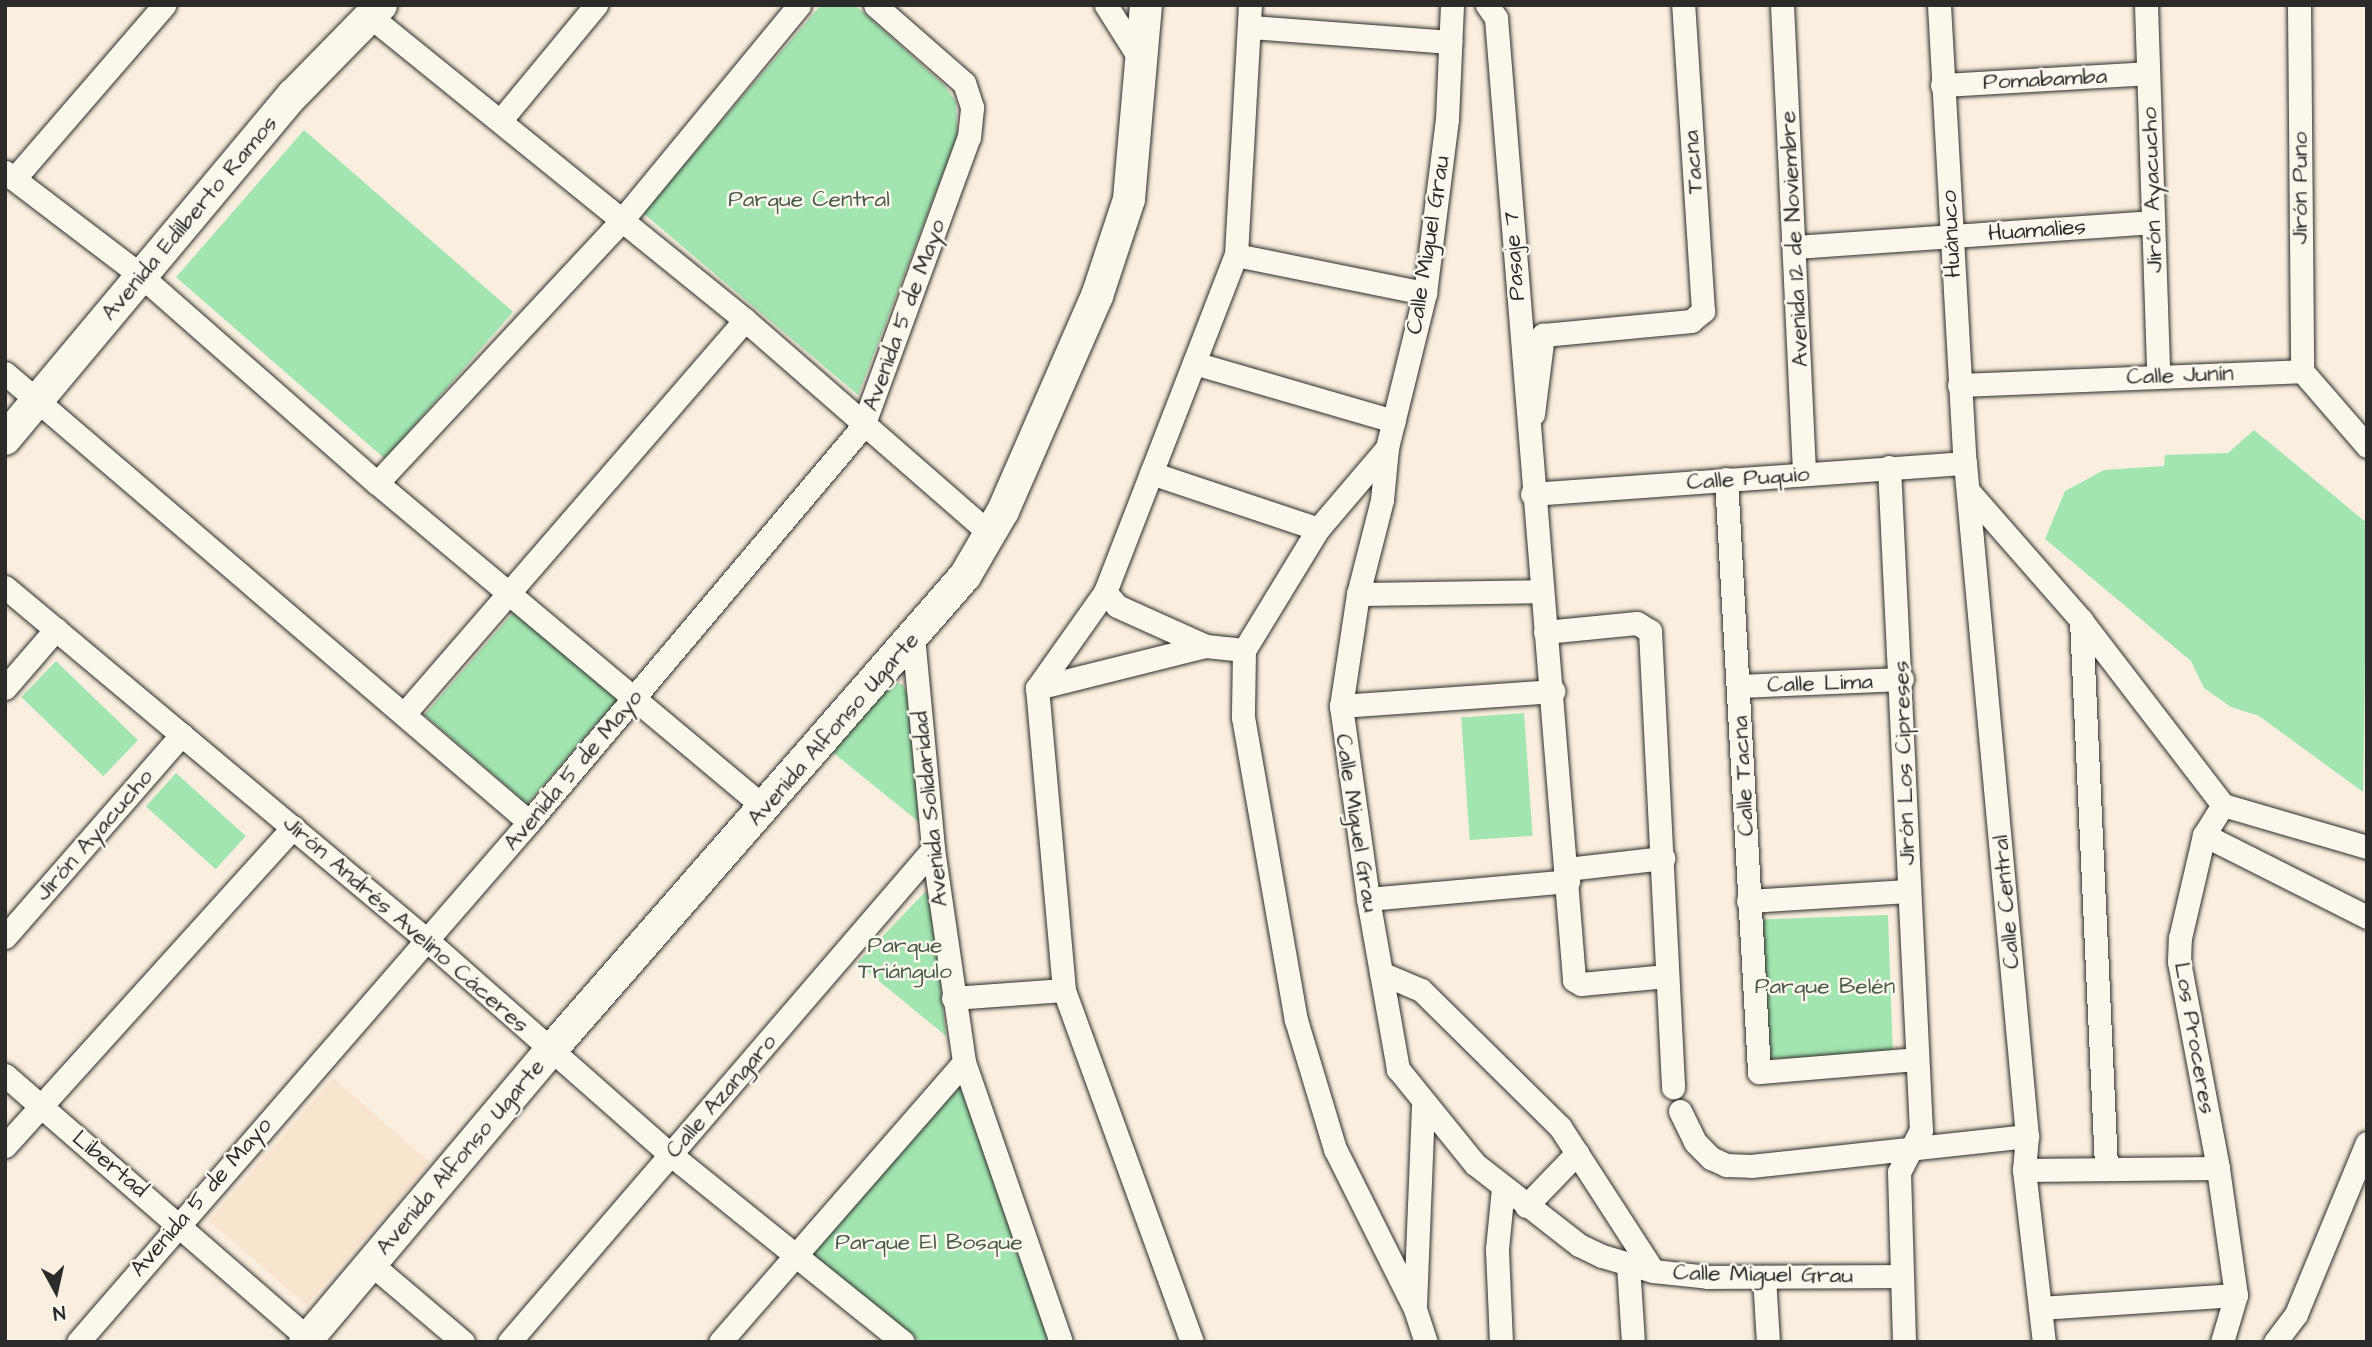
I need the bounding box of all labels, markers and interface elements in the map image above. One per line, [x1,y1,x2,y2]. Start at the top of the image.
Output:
street label: Pomabamba [1982,62,2108,96]
street label: Jirón Ayacucho [2135,106,2169,274]
street label: Avenida Edilberto Ramos [95,110,283,326]
street label: Avenida 12 de Noviembre [1774,110,1814,368]
street label: Tacna [1677,129,1709,195]
street label: Jirón Puno [2286,132,2314,244]
street label: Calle Miguel Grau [1400,154,1456,336]
park label: Parque Central [728,185,890,213]
street label: Huánuco [1935,189,1967,279]
street label: Pasaje 7 [1497,210,1531,302]
street label: Huamalies [1987,213,2087,247]
street label: Avenida 5 de Mayo [856,215,952,415]
street label: Calle Junín [2126,359,2234,391]
street label: Calle Puquio [1686,460,1810,496]
street label: Avenida Alfonso Ugarte [741,626,925,832]
street label: Jirón Los Cipreses [1887,660,1921,866]
street label: Calle Lima [1767,667,1873,699]
street label: Avenida 5 de Mayo [498,684,648,856]
street label: Avenida Solidaridad [906,710,954,908]
street label: Calle Tacna [1726,715,1760,837]
street label: Calle Miguel Grau [1329,732,1385,914]
street label: Jirón Ayacucho [29,763,159,907]
street label: Jirón Andrés Avelino Cáceres [277,809,535,1039]
street label: Calle Central [1986,834,2026,970]
park label: Parque Triángulo [858,931,952,985]
street label: Los Proceres [2168,960,2222,1116]
park label: Parque Belén [1755,972,1895,1000]
street label: Calle Azangaro [660,1028,782,1164]
street label: Avenida Alfonso Ugarte [370,1053,550,1261]
street label: Avenida 5 de Mayo [124,1112,278,1282]
street label: Libertad [67,1124,153,1204]
park label: Parque El Bosque [835,1228,1023,1256]
north arrow [21,1256,91,1326]
street label: Calle Miguel Grau [1673,1259,1853,1289]
text: N [51,1298,67,1326]

